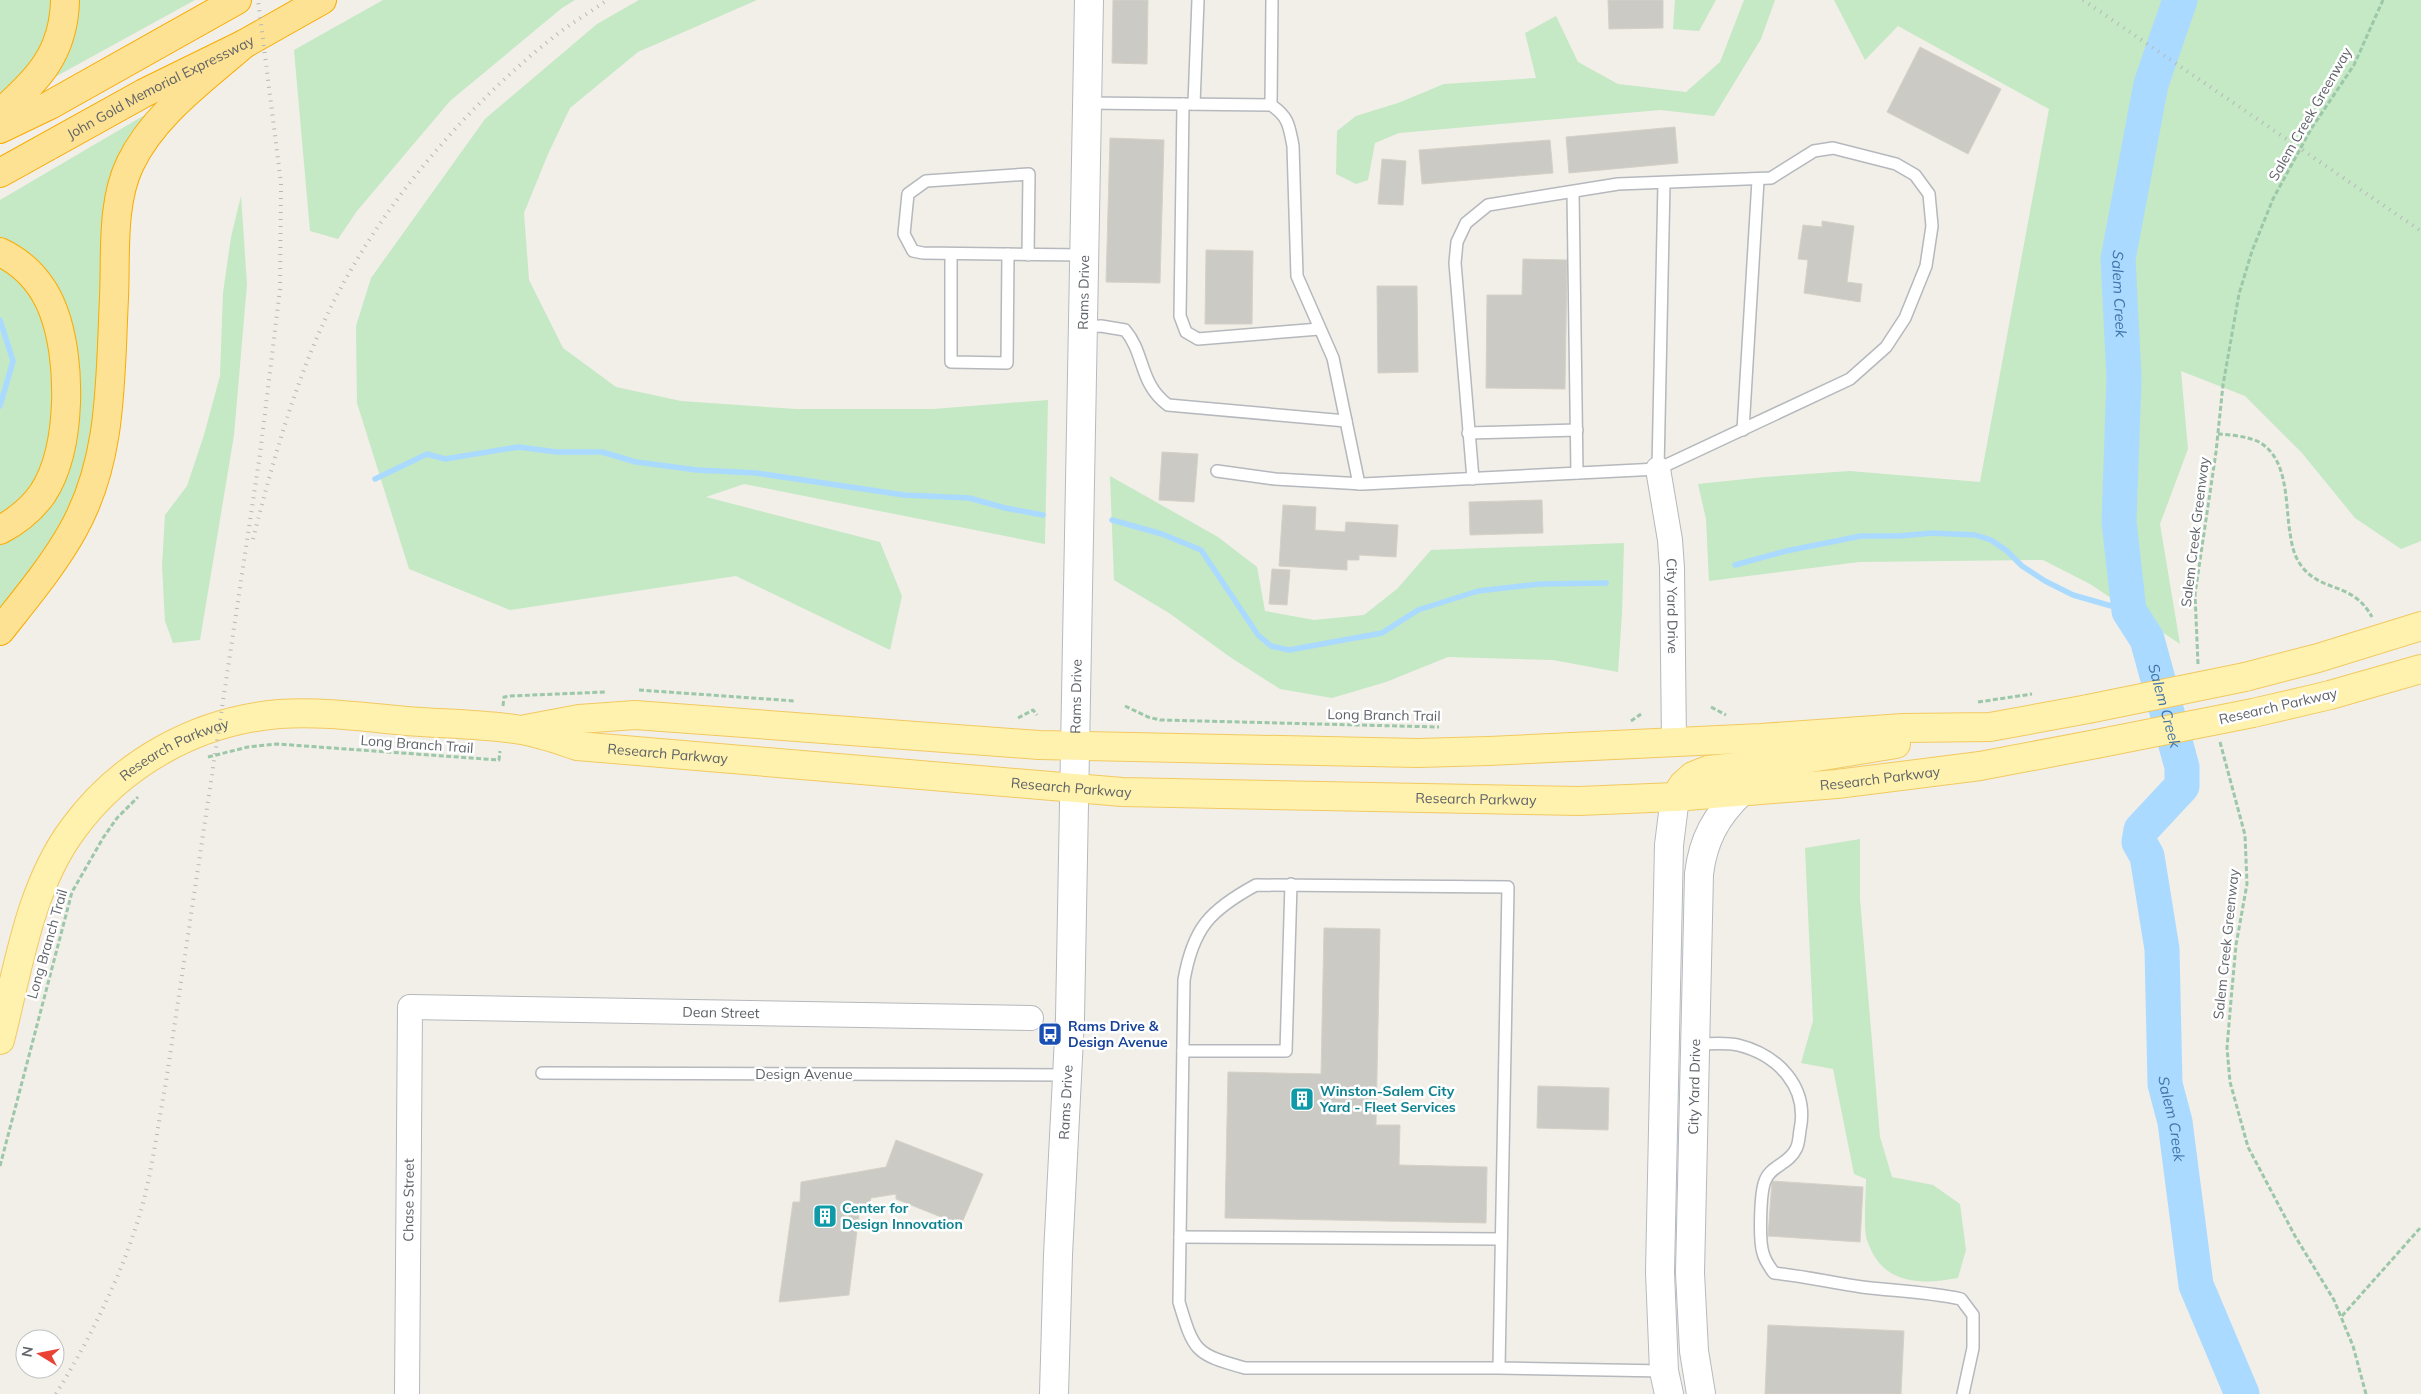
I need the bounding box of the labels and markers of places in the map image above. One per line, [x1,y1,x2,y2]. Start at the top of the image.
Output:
place label: Rams Drive & Design Avenue [1068,1017,1168,1051]
bus stop icon: Rams Drive & Design Avenue [1037,1021,1063,1047]
place label: Winston-Salem City Yard - Fleet Services [1319,1082,1456,1116]
building icon: Winston-Salem City Yard - Fleet Services [1289,1086,1315,1112]
place label: Center for Design Innovation [842,1199,963,1233]
building icon: Center for Design Innovation [812,1203,838,1229]

